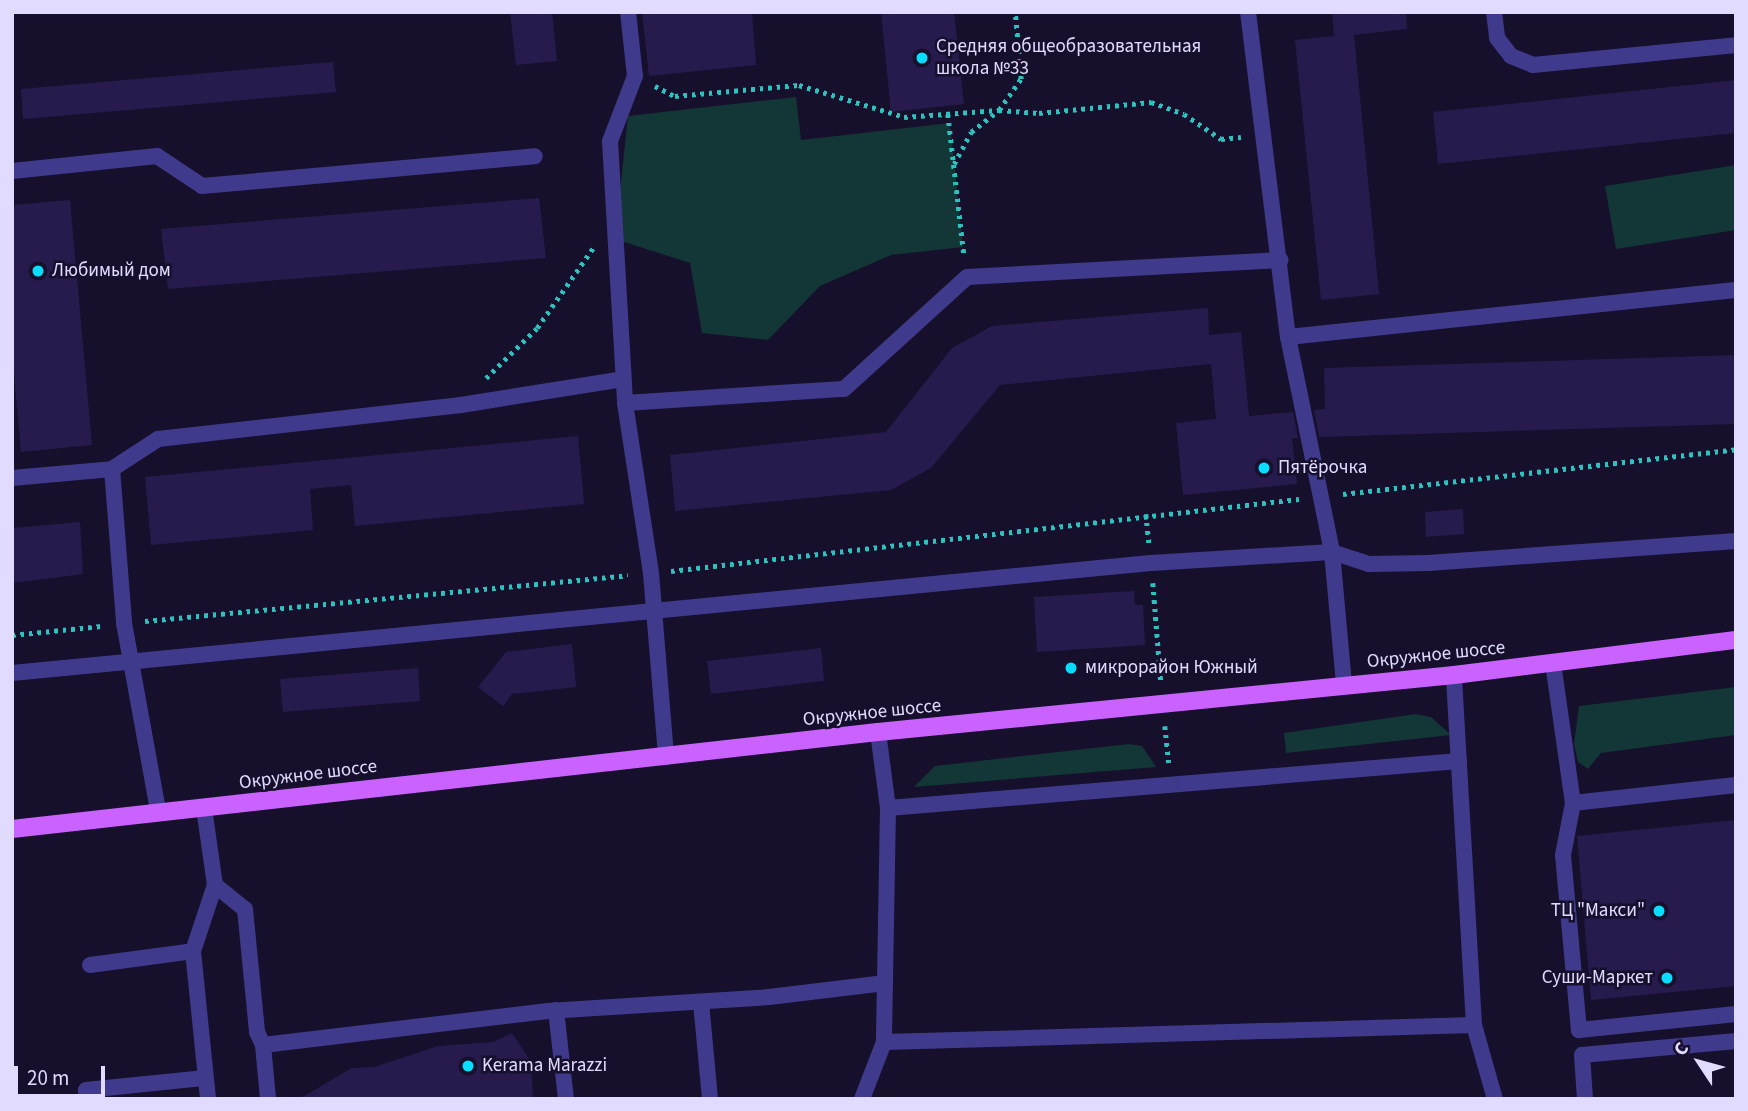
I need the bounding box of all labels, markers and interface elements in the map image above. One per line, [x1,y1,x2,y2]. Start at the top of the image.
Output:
place label: Средняя общеобразовательная школа №33 [936,36,1201,80]
marker: Средняя общеобразовательная школа №33 [914,50,930,66]
place label: Любимый дом [52,260,171,282]
marker: Любимый дом [30,263,46,279]
place label: Пятёрочка [1278,457,1367,479]
marker: Пятёрочка [1256,460,1272,476]
street label: Окружное шоссе [1366,636,1506,674]
place label: микрорайон Южный [1085,657,1258,679]
marker: микрорайон Южный [1063,660,1079,676]
street label: Окружное шоссе [802,694,942,732]
street label: Окружное шоссе [238,755,378,795]
place label: ТЦ "Макси" [1551,900,1645,922]
marker: ТЦ "Макси" [1651,903,1667,919]
place label: Суши-Маркет [1542,967,1653,989]
marker: Суши-Маркет [1659,970,1675,986]
north arrow [1664,1027,1734,1097]
text: С [1667,1037,1696,1062]
scale bar [18,1052,108,1096]
place label: Kerama Marazzi [482,1055,607,1077]
marker: Kerama Marazzi [460,1058,476,1074]
text: 20 m [27,1063,69,1093]

